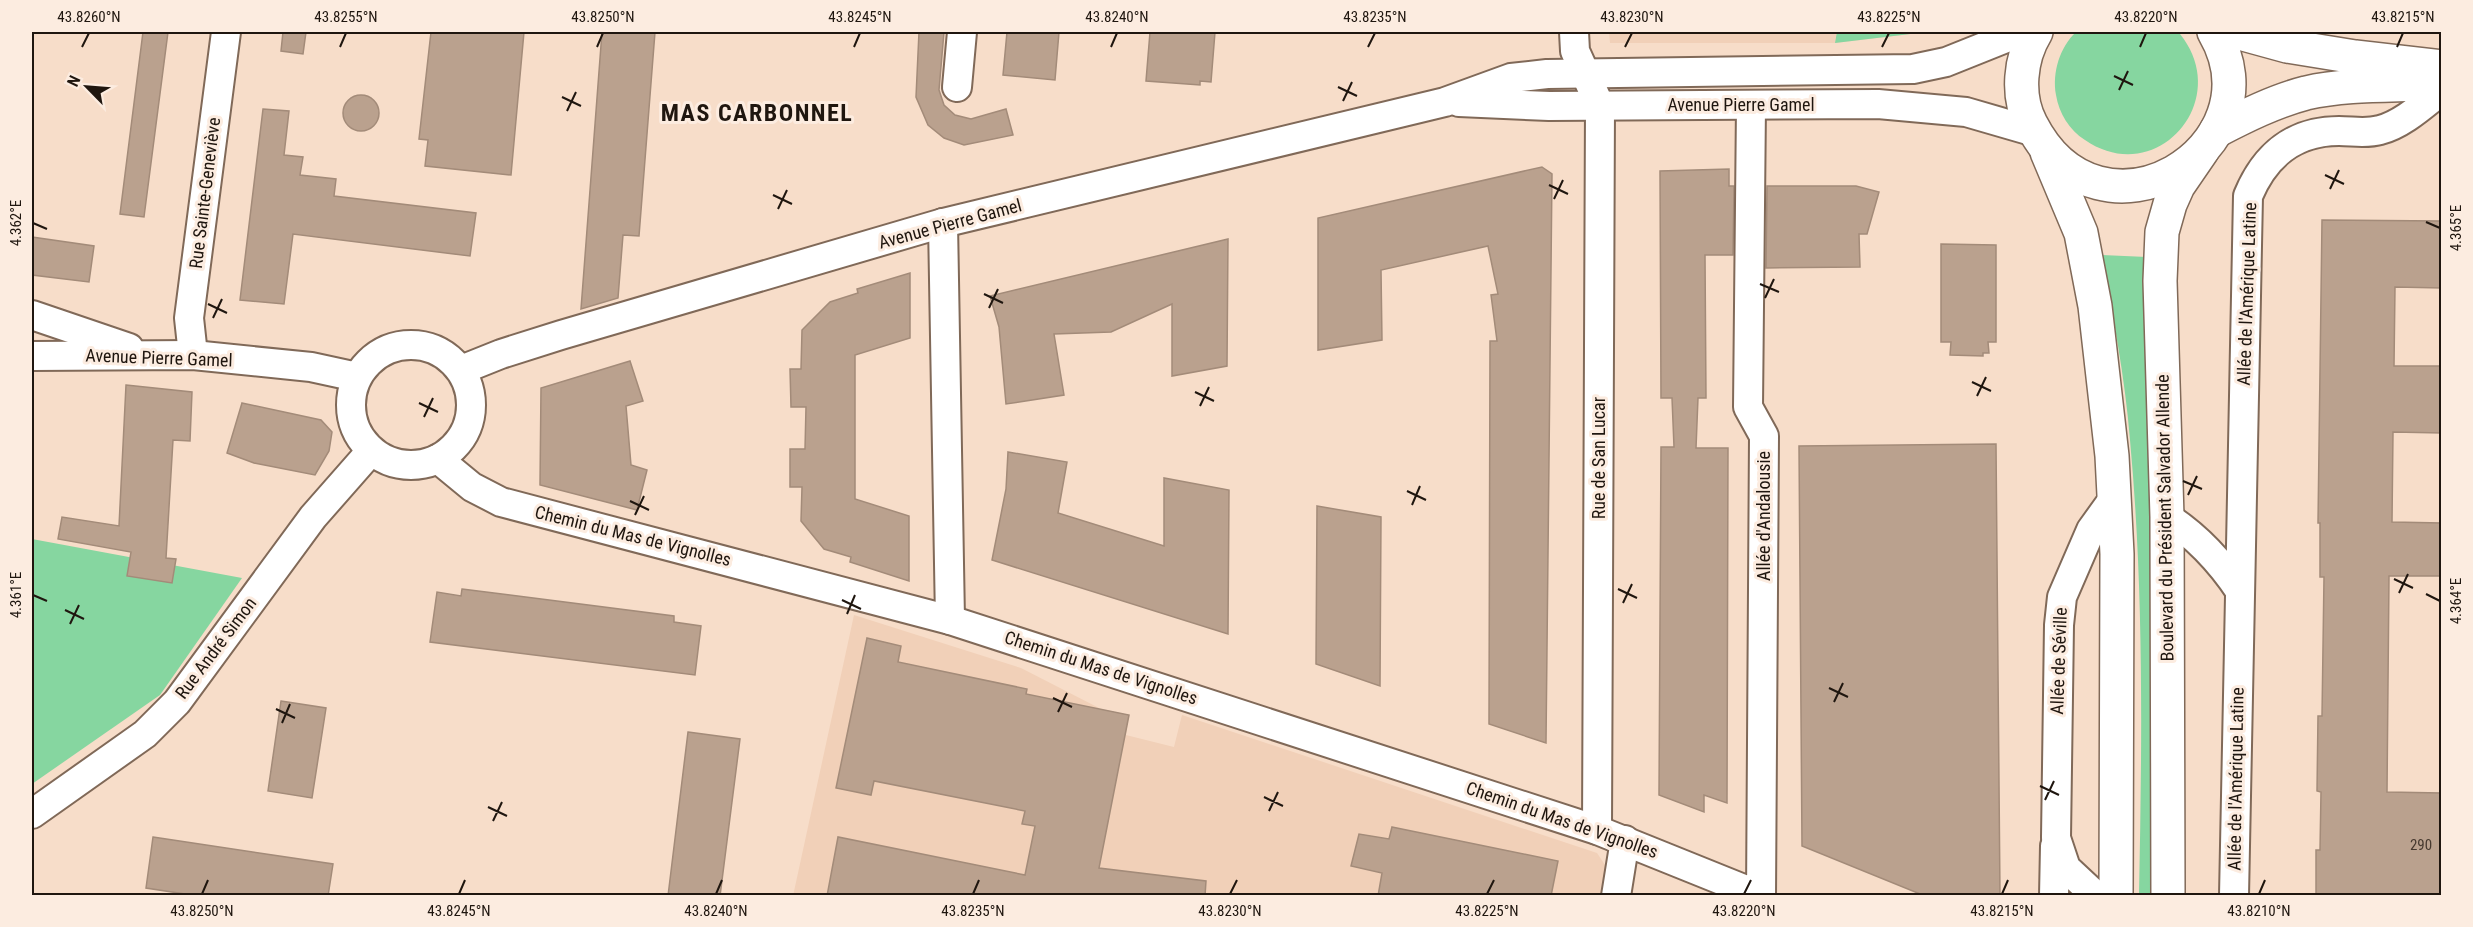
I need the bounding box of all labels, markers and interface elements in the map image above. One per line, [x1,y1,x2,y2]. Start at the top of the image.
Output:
text: 43.8260°N [57,8,121,26]
text: 43.8255°N [314,8,378,26]
text: 43.8250°N [571,8,635,26]
text: 43.8245°N [828,8,892,26]
text: 43.8240°N [1085,8,1149,26]
text: 43.8235°N [1343,8,1407,26]
text: 43.8230°N [1600,8,1664,26]
text: 43.8225°N [1857,8,1921,26]
text: 43.8220°N [2114,8,2178,26]
text: 43.8215°N [2371,8,2435,26]
north arrow [57,57,117,117]
text: N [63,72,85,89]
street label: Avenue Pierre Gamel [1667,94,1815,115]
district label: MAS CARBONNEL [661,99,853,127]
street label: Rue Sainte-Geneviève [185,116,224,270]
street label: Avenue Pierre Gamel [876,194,1024,253]
text: 4.362°E [7,200,25,246]
street label: Allée de l'Amérique Latine [2233,202,2260,386]
text: 4.365°E [2447,205,2465,251]
street label: Avenue Pierre Gamel [85,344,233,371]
street label: Boulevard du Président Salvador Allende [2151,374,2178,662]
street label: Rue de San Lucar [1588,396,1609,519]
street label: Allée d'Andalousie [1753,451,1774,581]
street label: Chemin du Mas de Vignolles [533,501,733,570]
text: 4.361°E [7,572,25,618]
text: 4.364°E [2447,578,2465,624]
street label: Rue André Simon [171,593,261,703]
street label: Allée de Séville [2046,607,2071,715]
street label: Chemin du Mas de Vignolles [1002,626,1200,709]
street label: Allée de l'Amérique Latine [2223,687,2248,871]
street label: Chemin du Mas de Vignolles [1464,777,1661,862]
house number: 290 [2410,836,2432,854]
text: 43.8250°N [170,902,234,920]
text: 43.8245°N [427,902,491,920]
text: 43.8240°N [684,902,748,920]
text: 43.8235°N [941,902,1005,920]
text: 43.8230°N [1198,902,1262,920]
text: 43.8225°N [1455,902,1519,920]
text: 43.8220°N [1712,902,1776,920]
text: 43.8215°N [1970,902,2034,920]
text: 43.8210°N [2227,902,2291,920]

